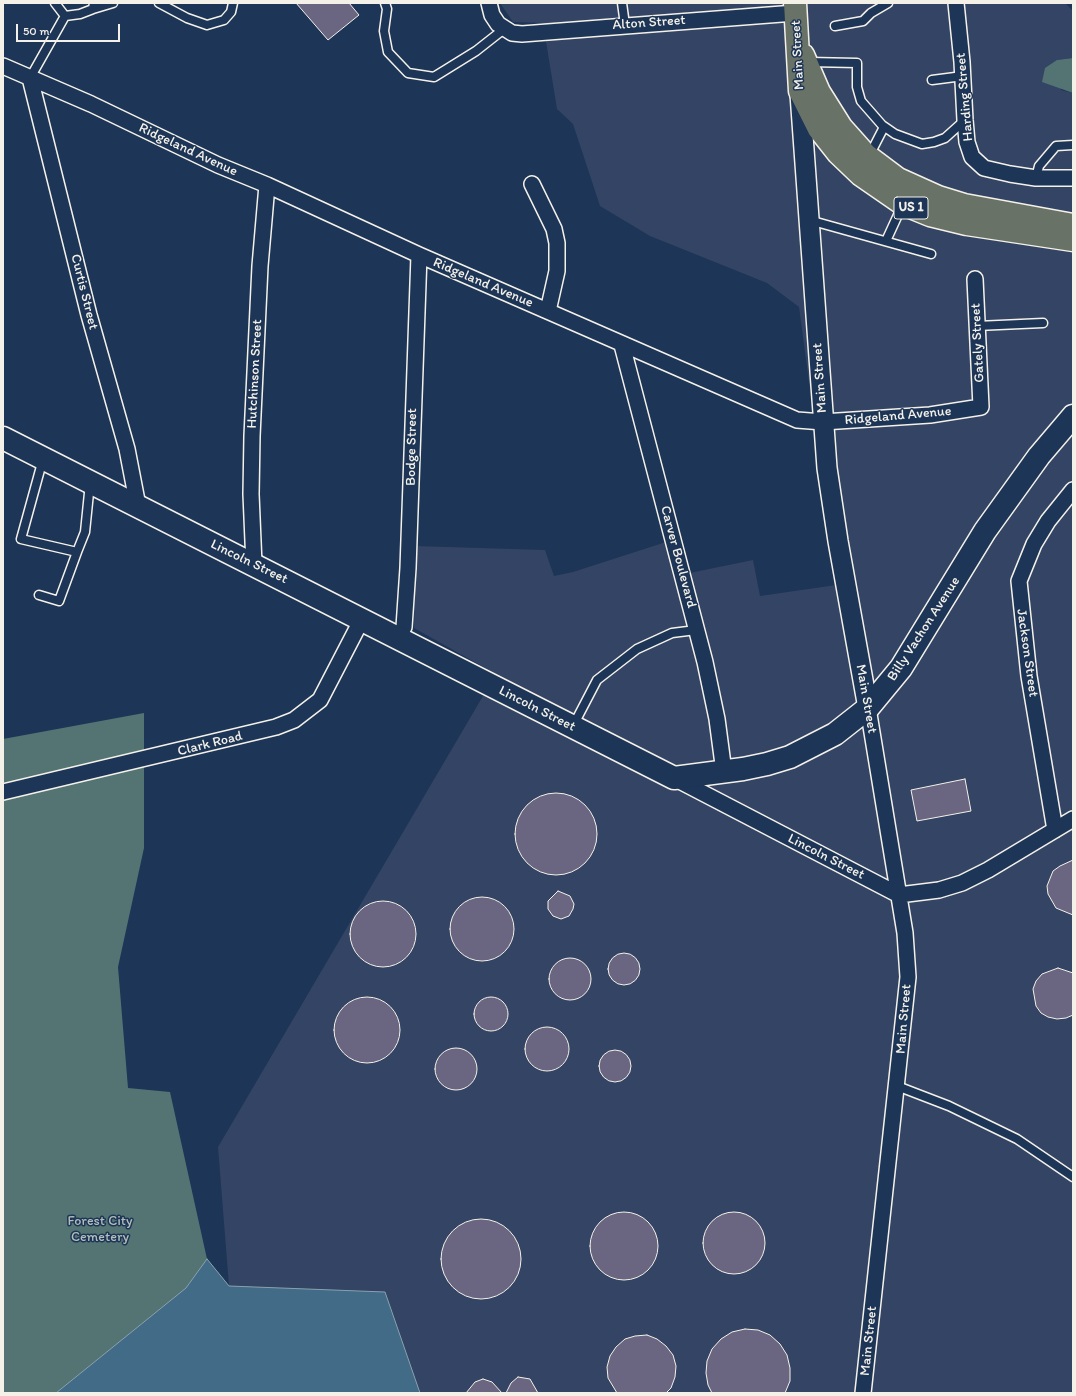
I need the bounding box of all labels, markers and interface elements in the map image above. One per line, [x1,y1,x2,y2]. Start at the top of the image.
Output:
street label: Alton Street [612,12,686,34]
scale bar [18,16,122,42]
street label: Main Street [788,20,808,90]
text: 50 m [23,24,49,38]
street label: Harding Street [953,52,977,142]
street label: Ridgeland Avenue [136,120,240,180]
road number: US 1 [894,197,928,219]
street label: Curtis Street [66,252,102,332]
street label: Ridgeland Avenue [430,254,536,312]
street label: Gately Street [968,303,988,383]
street label: Hutchinson Street [244,319,266,429]
street label: Main Street [809,343,831,413]
street label: Ridgeland Avenue [844,403,952,429]
street label: Bodge Street [403,408,421,486]
street label: Carver Boulevard [656,504,700,610]
street label: Lincoln Street [208,536,290,588]
street label: Billy Vachon Avenue [884,574,964,684]
street label: Jackson Street [1012,608,1042,698]
street label: Main Street [852,663,880,735]
street label: Lincoln Street [496,682,578,736]
street label: Clark Road [176,728,244,760]
street label: Lincoln Street [785,830,867,884]
street label: Main Street [893,983,915,1055]
park label: Forest City Cemetery [67,1213,133,1246]
street label: Main Street [857,1305,881,1377]

